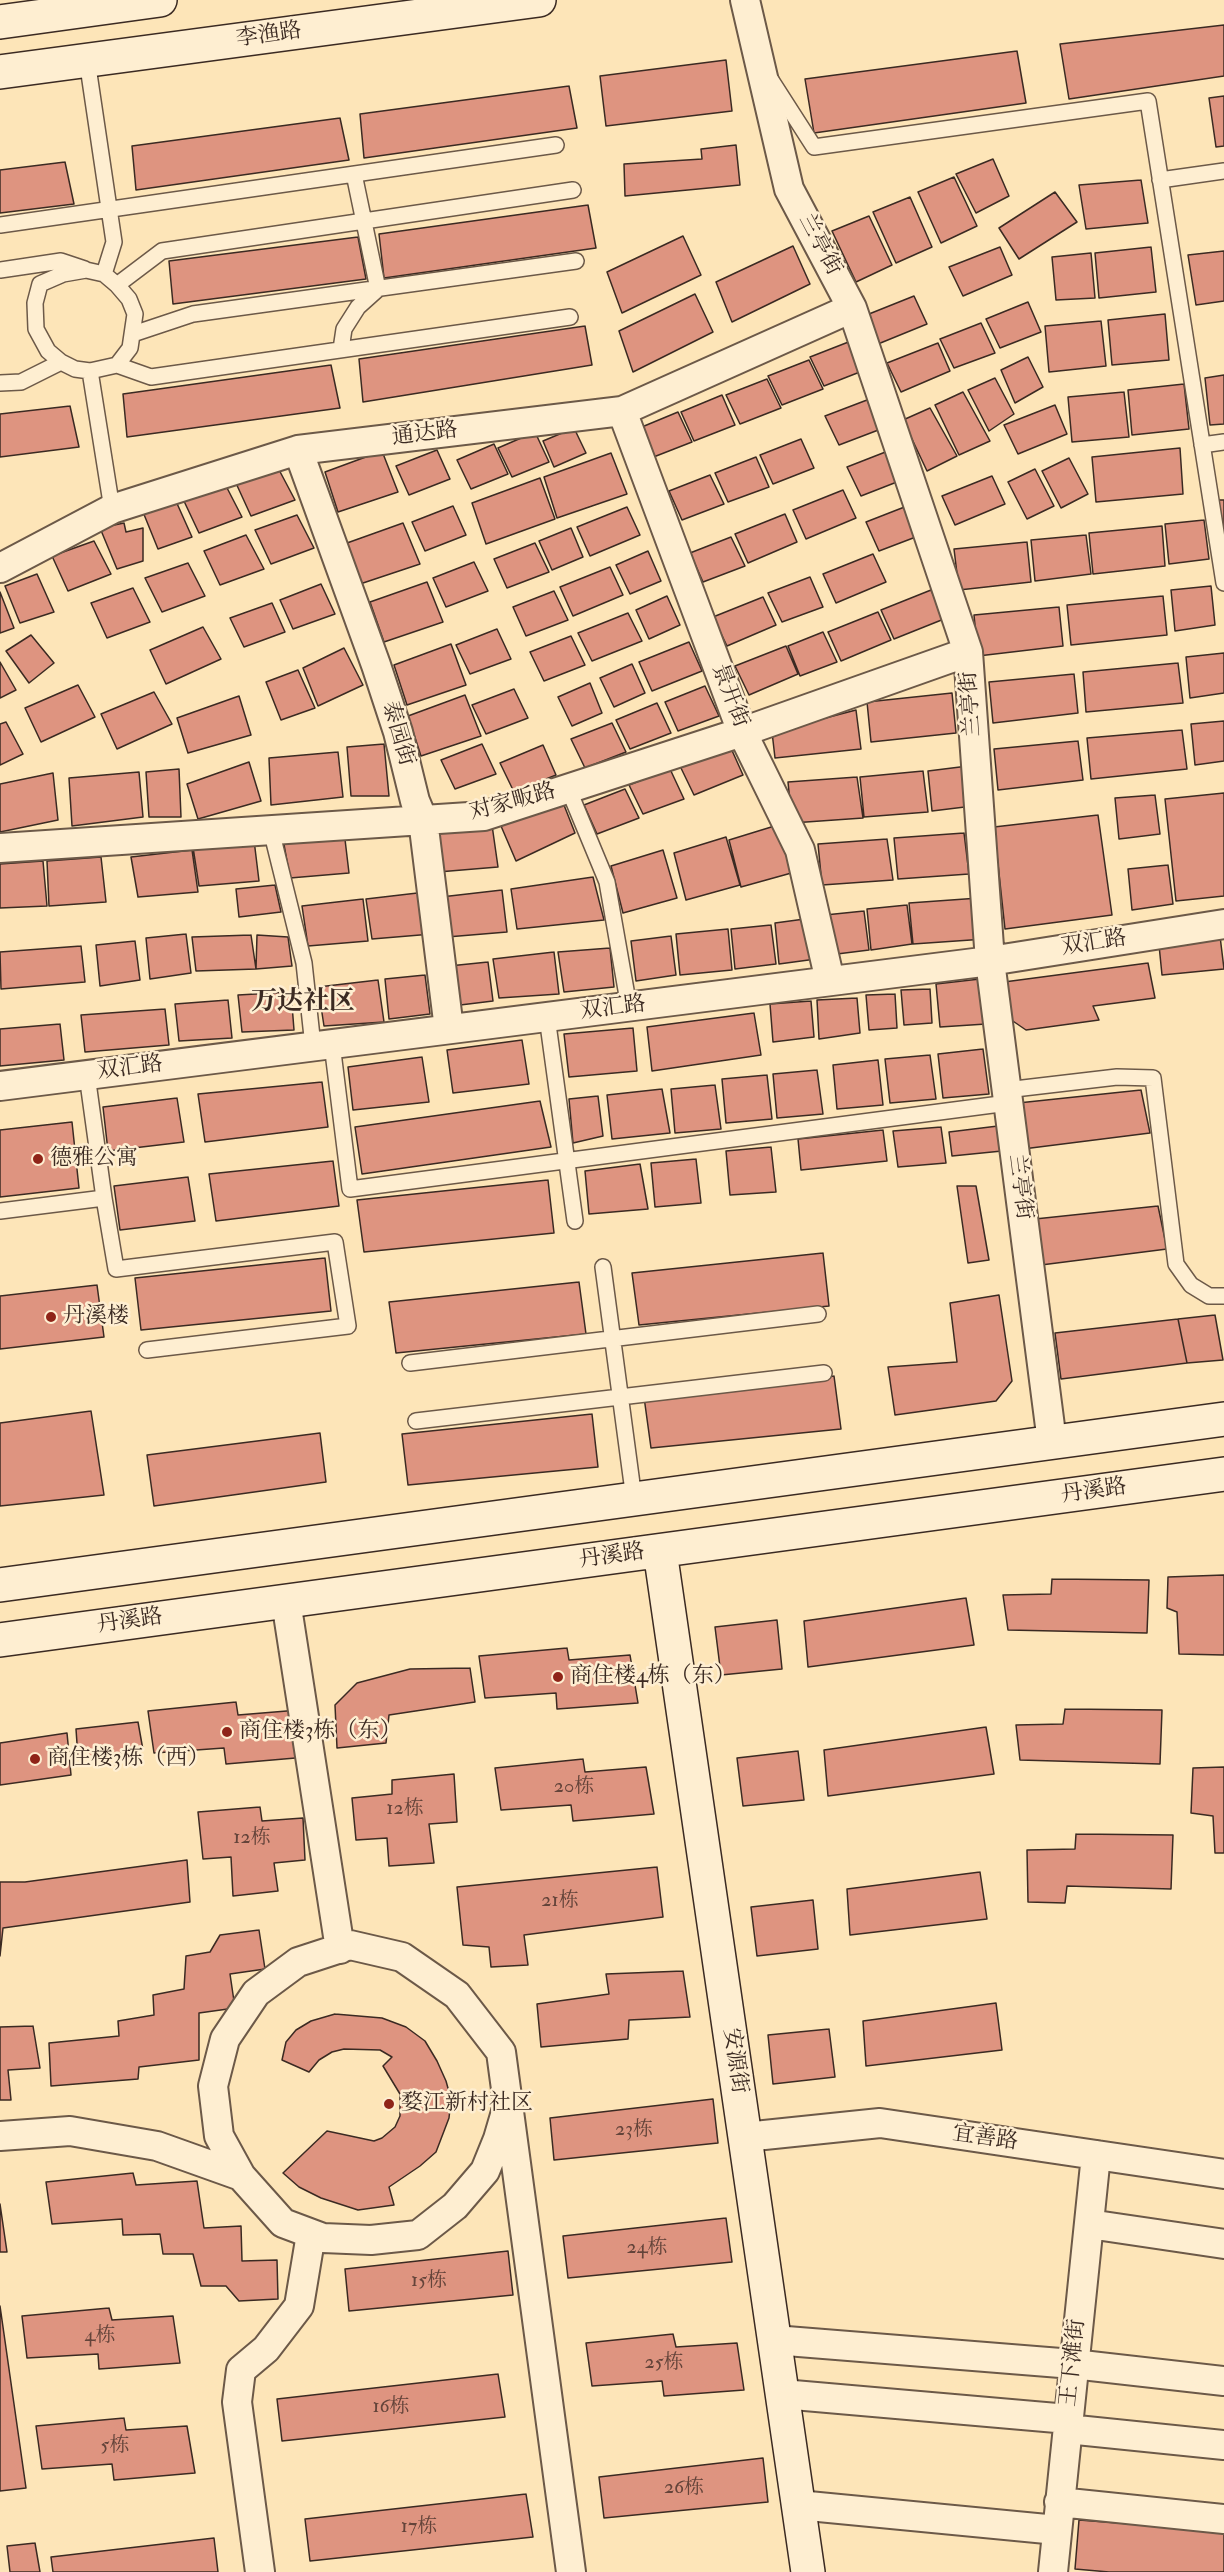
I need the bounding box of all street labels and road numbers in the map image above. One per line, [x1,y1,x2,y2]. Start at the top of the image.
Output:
street label: 李渔路 [234,18,304,54]
street label: 兰亭街 [792,210,846,280]
street label: 通达路 [391,418,459,452]
street label: 景开街 [705,660,753,732]
street label: 兰亭街 [957,670,987,738]
street label: 泰园街 [375,699,419,769]
street label: 对家畈路 [467,779,559,827]
street label: 双汇路 [1059,926,1129,962]
street label: 双汇路 [579,992,647,1026]
street label: 双汇路 [96,1052,164,1086]
street label: 兰亭街 [1002,1153,1036,1221]
street label: 丹溪路 [1059,1474,1129,1510]
street label: 丹溪路 [577,1539,647,1575]
street label: 丹溪路 [95,1604,165,1640]
street label: 安源街 [716,2026,752,2096]
street label: 宜善路 [950,2121,1020,2157]
street label: 王下滩街 [1056,2318,1092,2408]

